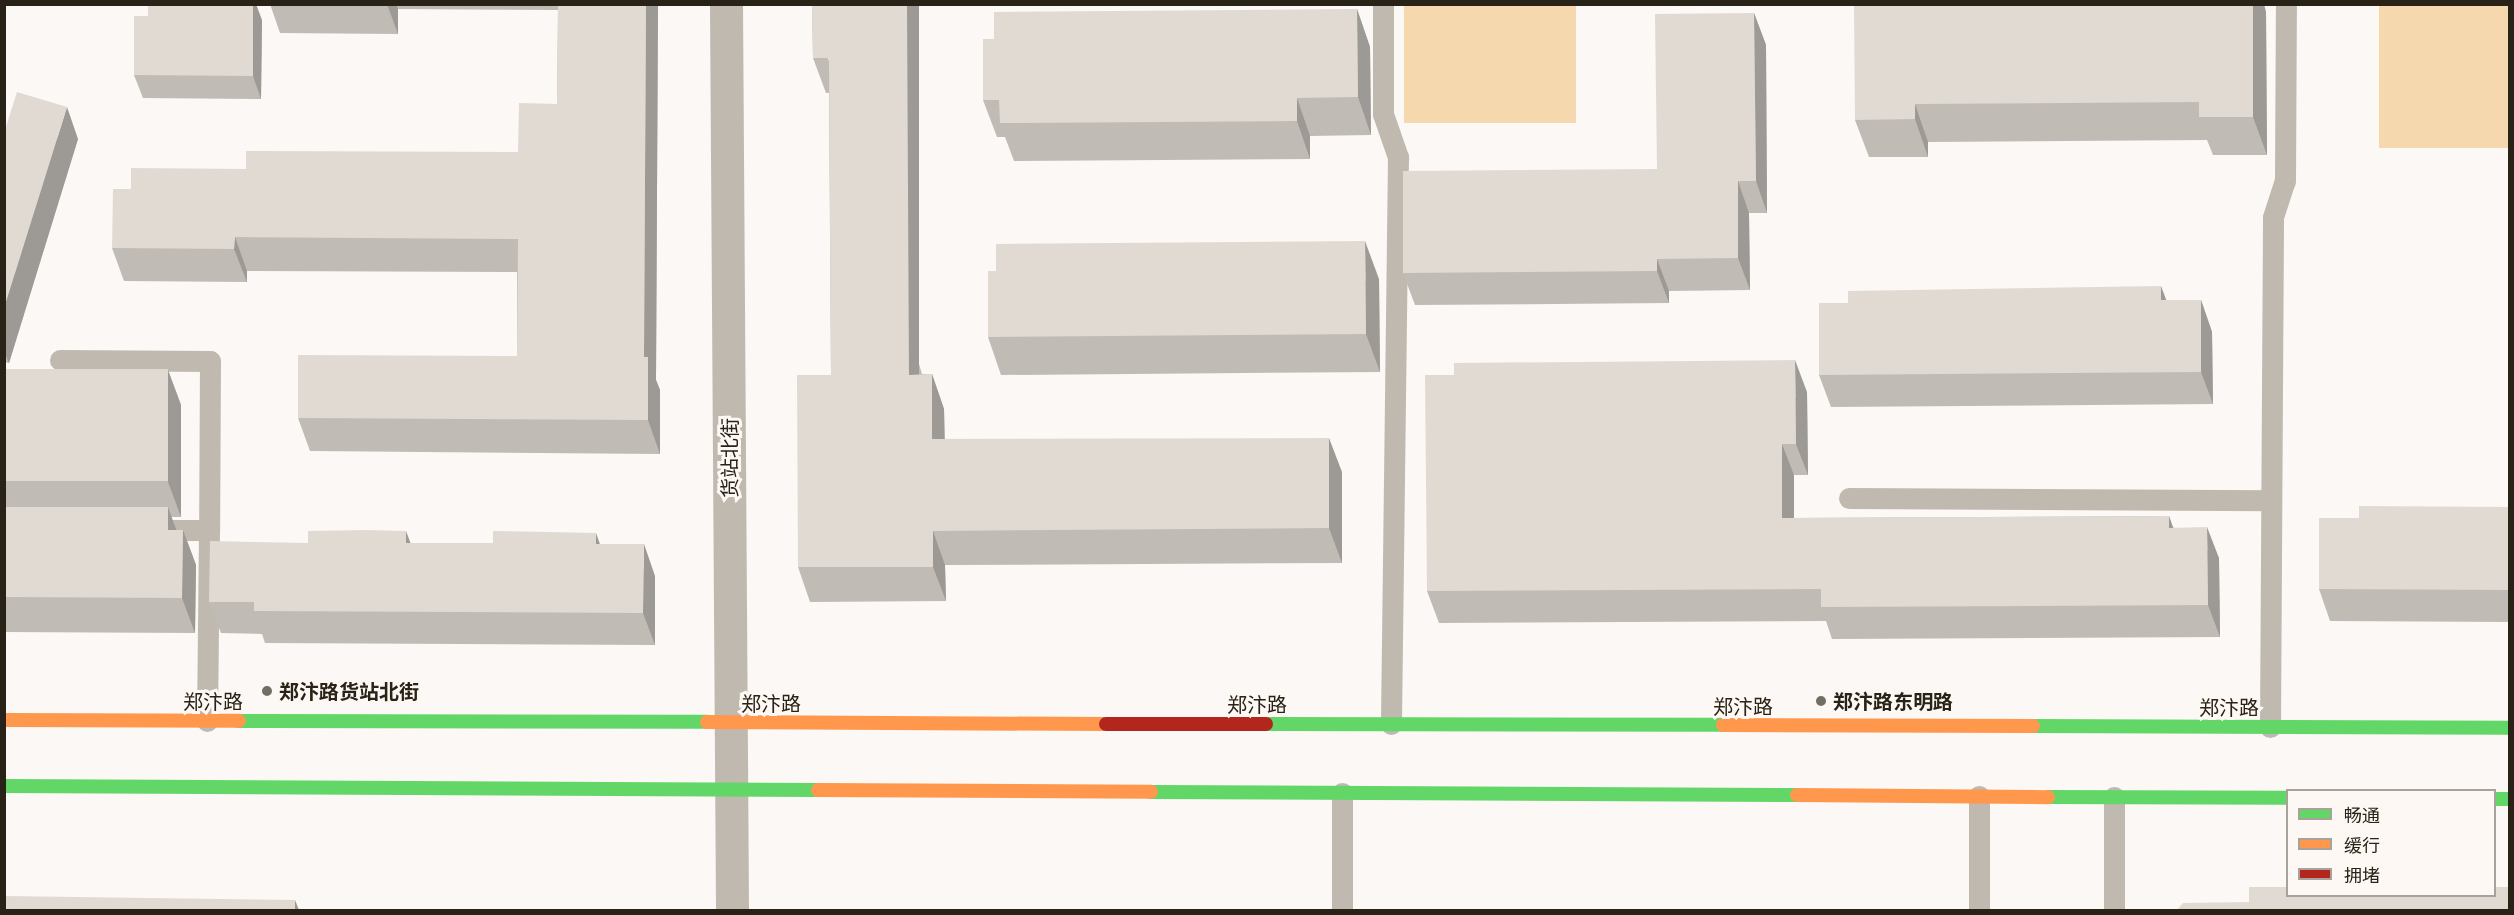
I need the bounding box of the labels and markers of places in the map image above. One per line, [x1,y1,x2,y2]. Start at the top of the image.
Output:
place label: 郑汴路货站北街 [279,679,419,703]
marker: 郑汴路货站北街 [260,684,274,698]
place label: 郑汴路东明路 [1833,689,1953,713]
marker: 郑汴路东明路 [1814,694,1828,708]

